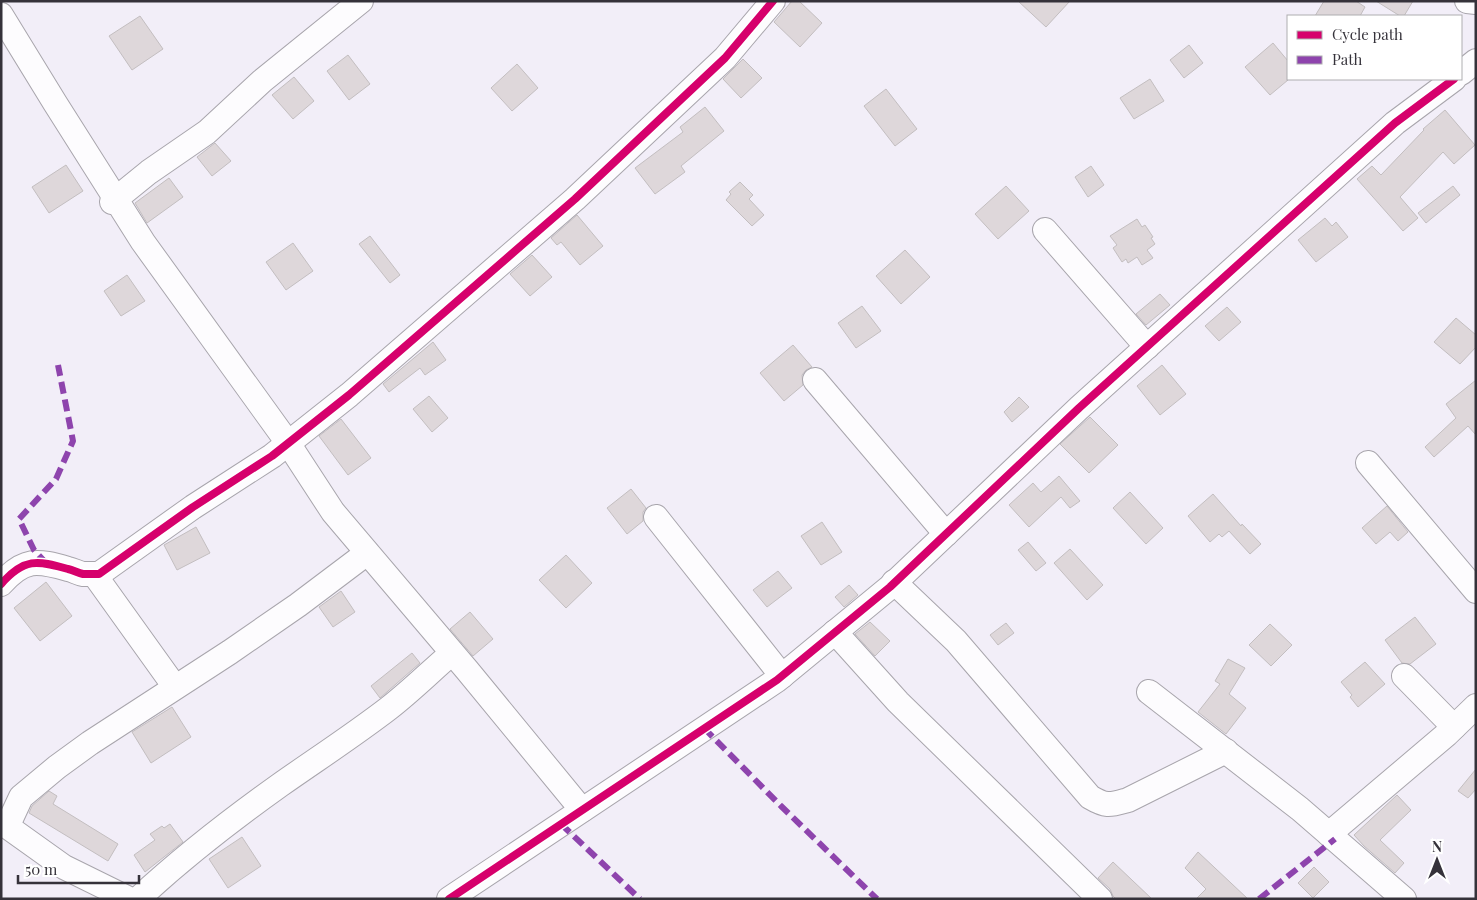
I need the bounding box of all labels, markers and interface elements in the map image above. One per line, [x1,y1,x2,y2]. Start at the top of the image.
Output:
legend [1287,15,1462,80]
text: Cycle path [1332,24,1403,44]
text: Path [1332,49,1362,69]
north arrow [1412,835,1462,885]
text: N [1432,837,1442,856]
scale bar [18,852,139,884]
text: 50 m [25,859,58,879]

